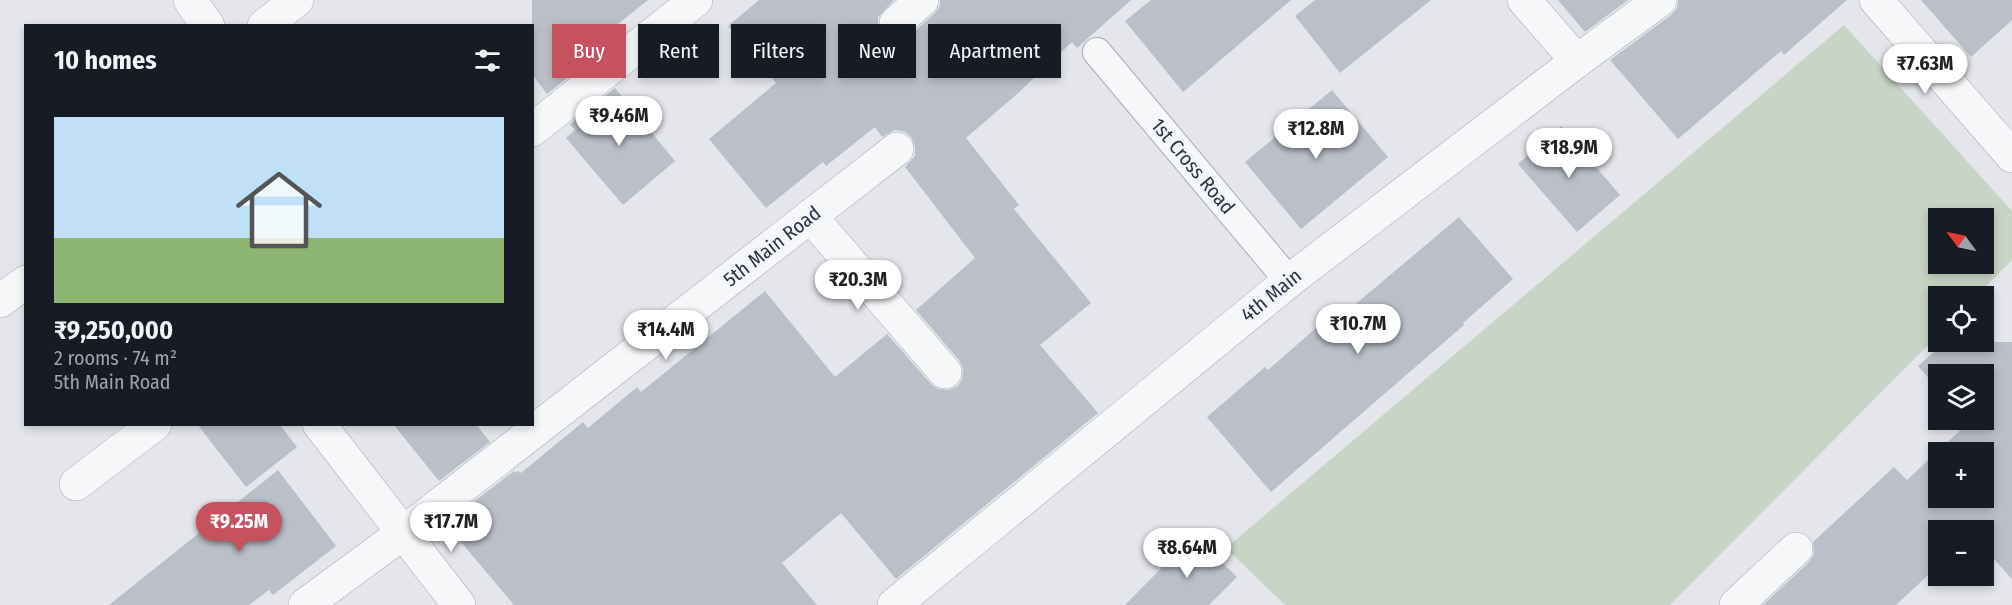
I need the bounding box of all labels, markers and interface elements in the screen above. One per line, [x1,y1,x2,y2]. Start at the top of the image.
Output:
chip: Buy [552,24,626,78]
chip: Rent [638,24,719,78]
chip: Filters [731,24,826,78]
chip: New [838,24,916,78]
chip: Apartment [928,24,1061,78]
icon: filters [471,44,504,77]
pin: ₹7.63M [1876,44,1974,95]
text: 10 homes [54,45,157,76]
text: ₹7.63M [1897,51,1953,75]
pin: ₹9.46M [570,96,668,147]
text: ₹9.46M [589,103,649,127]
pin: ₹12.8M [1267,109,1365,160]
street label: 1st Cross Road [1146,113,1240,219]
text: ₹12.8M [1287,116,1345,140]
pin: ₹18.9M [1520,128,1618,179]
text: ₹18.9M [1540,135,1598,159]
icon: home [225,156,333,264]
street label: 5th Main Road [719,201,825,291]
north arrow [1928,208,1994,274]
map controls [1928,208,1994,586]
pin: ₹20.3M [809,260,907,311]
street label: 4th Main [1236,263,1306,327]
text: ₹20.3M [829,267,887,291]
button: locate [1928,286,1994,352]
pin: ₹10.7M [1309,304,1407,355]
pin: ₹14.4M [617,310,715,361]
text: ₹10.7M [1330,311,1386,335]
text: ₹9,250,000 [54,315,173,346]
text: ₹14.4M [637,317,695,341]
text: 2 rooms · 74 m² [54,346,177,370]
button: layers [1928,364,1994,430]
text: 5th Main Road [54,370,171,394]
button: + [1928,442,1994,508]
pin: ₹9.25M [190,502,288,553]
pin: ₹17.7M [402,502,500,553]
text: ₹9.25M [210,509,268,533]
text: ₹17.7M [424,509,478,533]
button: − [1928,520,1994,586]
pin: ₹8.64M [1138,528,1236,579]
text: ₹8.64M [1157,535,1217,559]

